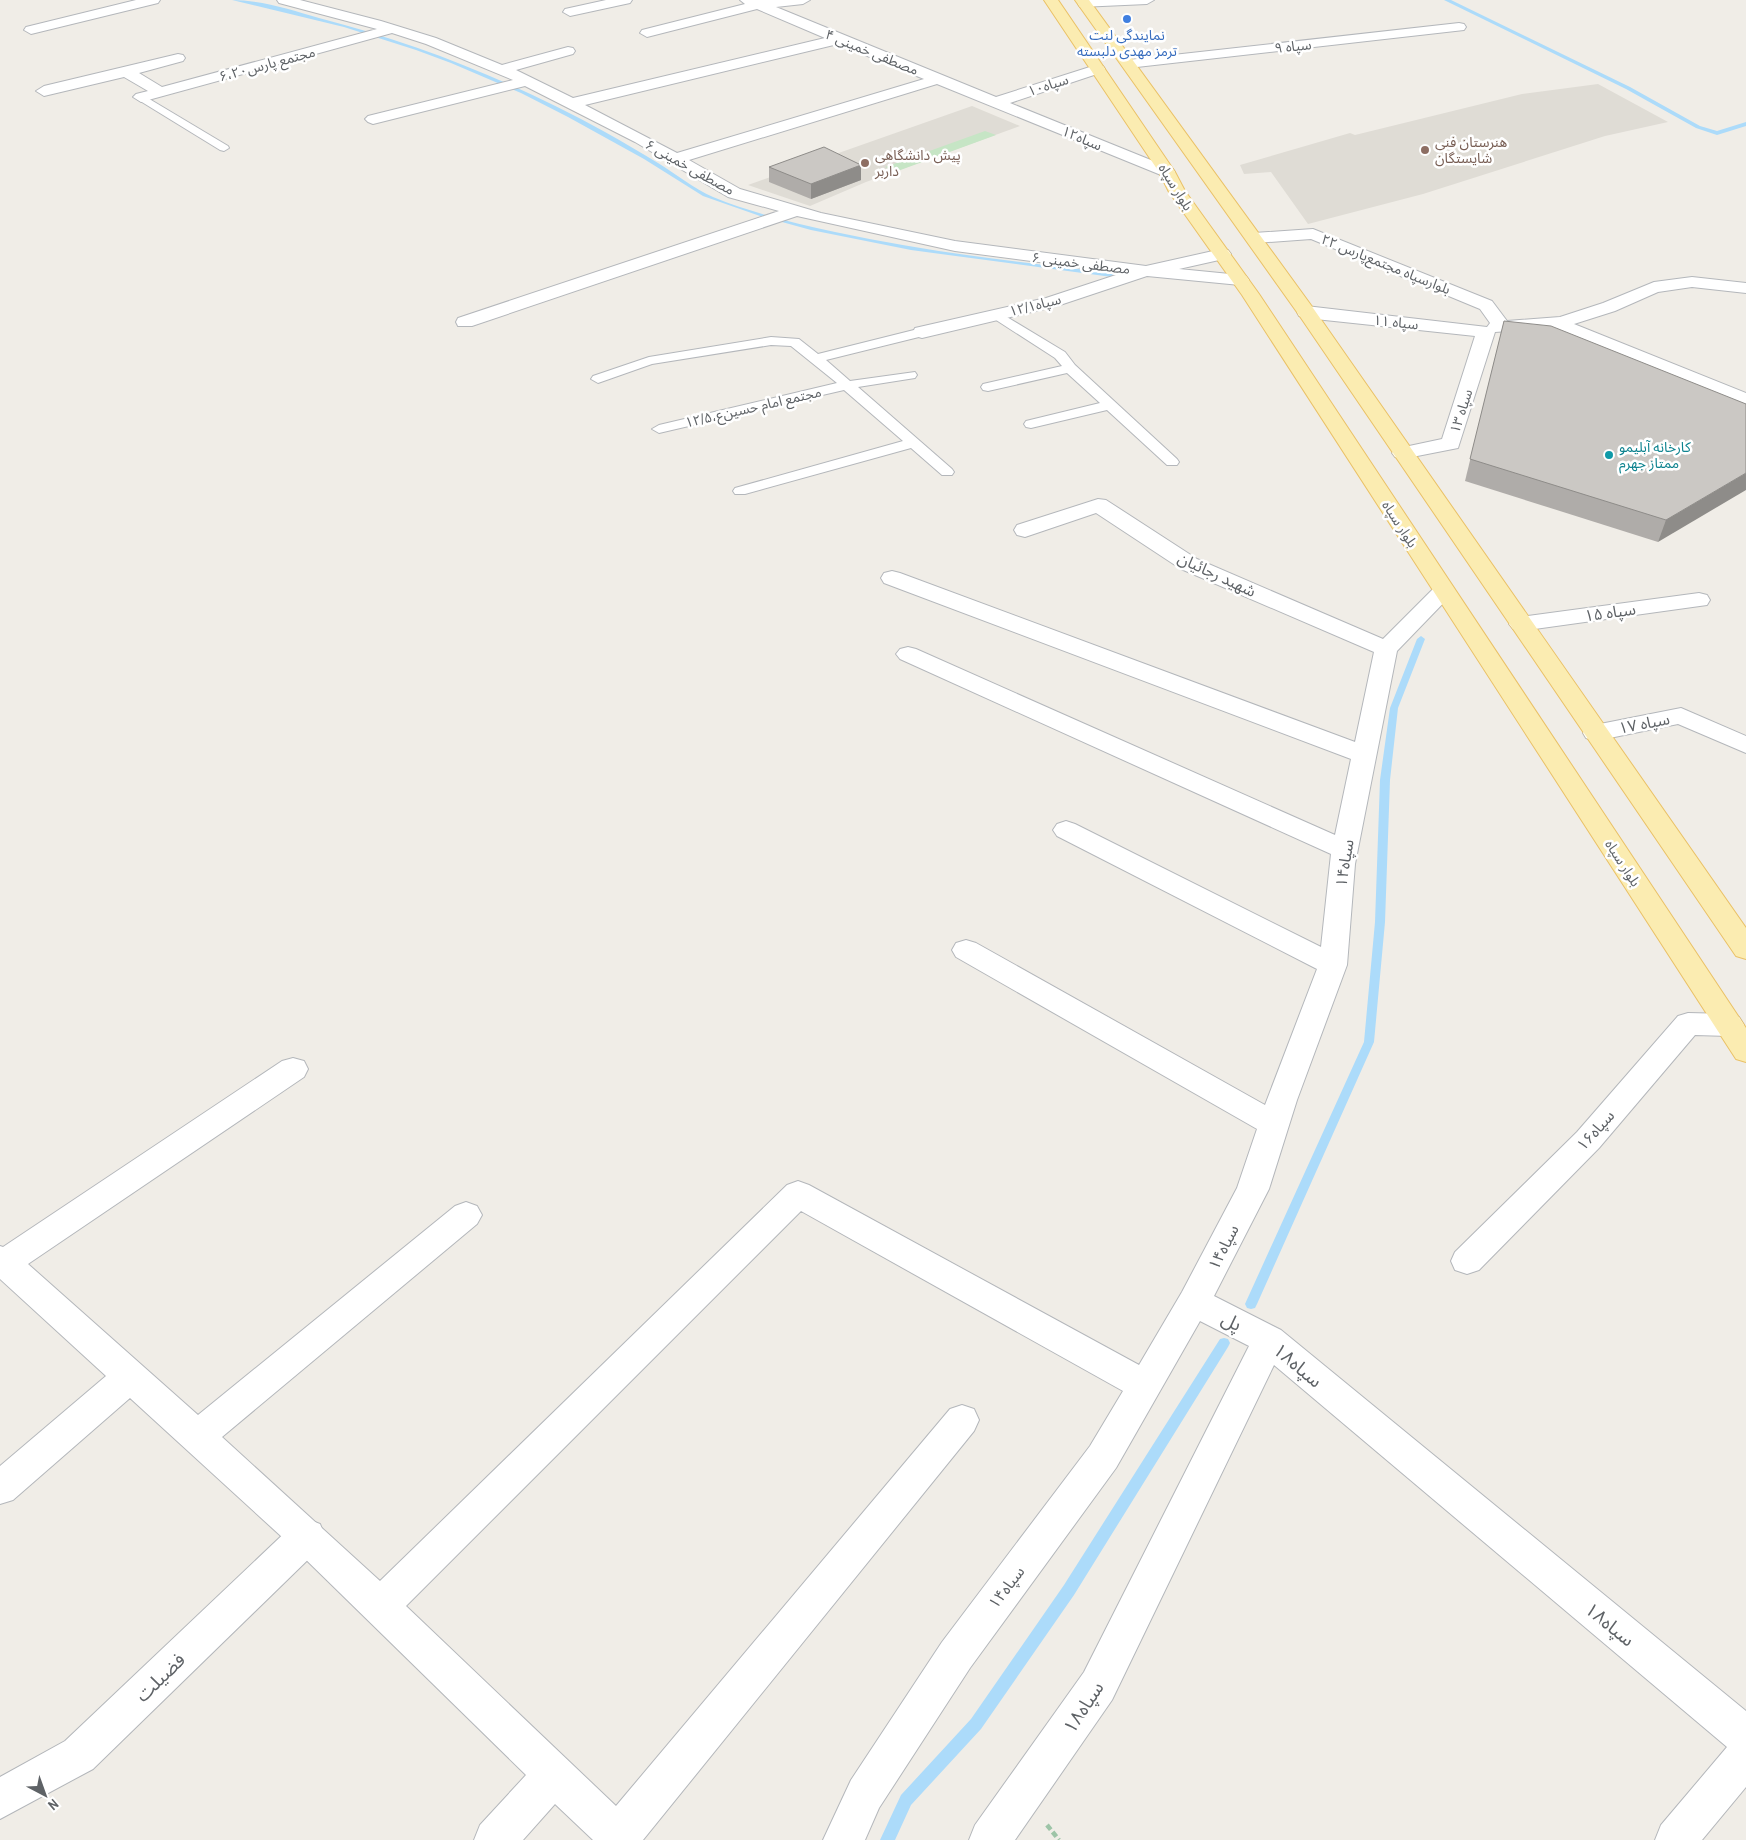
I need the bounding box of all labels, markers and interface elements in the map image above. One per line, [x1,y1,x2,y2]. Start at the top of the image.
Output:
marker: نمایندگی لنت ترمز مهدی دلبسته [1121,13,1133,25]
street label: مصطفی خمینی ۴ [823,25,921,79]
place label: نمایندگی لنت ترمز مهدی دلبسته [1077,26,1177,60]
street label: سپاه ۹ [1274,35,1313,58]
street label: ۶،مجتمع پارس۲۰ [217,43,318,87]
street label: سپاه۱۰ [1025,70,1071,101]
street label: سپاه۱۲ [1059,122,1105,156]
place label: هنرستان فنی شایستگان [1435,133,1507,167]
street label: مصطفی خمینی ۶ [642,135,738,199]
marker: هنرستان فنی شایستگان [1419,144,1431,156]
place label: پیش دانشگاهی داربر [874,146,961,180]
marker: پیش دانشگاهی داربر [859,157,871,169]
street label: بلوار سپاه [1154,160,1198,215]
street label: بلوارسپاه مجتمع‌پارس ۲۲ [1318,230,1454,300]
street label: مصطفی خمینی ۶ [1031,248,1131,278]
street label: سپاه۱۲/۱ [1007,290,1063,321]
street label: سپاه ۱۱ [1372,311,1419,334]
street label: ۱۲/۵،مجتمع امام حسین‌ع [683,383,823,433]
street label: سپاه ۱۳ [1445,387,1478,436]
place label: کارخانه آبلیمو ممتاز جهرم [1619,438,1691,474]
marker: کارخانه آبلیمو ممتاز جهرم [1603,449,1615,461]
street label: بلوار سپاه [1377,497,1422,552]
street label: شهید رجائیان [1174,546,1260,602]
street label: سپاه ۱۵ [1583,598,1637,627]
street label: سپاه ۱۷ [1617,707,1671,739]
street label: بلوار سپاه [1600,836,1645,891]
street label: سپاه۱۴ [1329,838,1359,888]
street label: سپاه۱۶ [1571,1105,1619,1155]
street label: سپاه۱۴ [1202,1221,1244,1273]
street label: پل [1217,1305,1247,1337]
street label: سپاه۱۸ [1268,1337,1328,1393]
street label: سپاه۱۴ [983,1561,1029,1613]
street label: سپاه۱۸ [1580,1596,1640,1652]
street label: فضیلت [129,1647,191,1707]
street label: سپاه۱۸ [1057,1676,1110,1738]
north arrow [20,1770,70,1820]
text: N [44,1795,63,1814]

